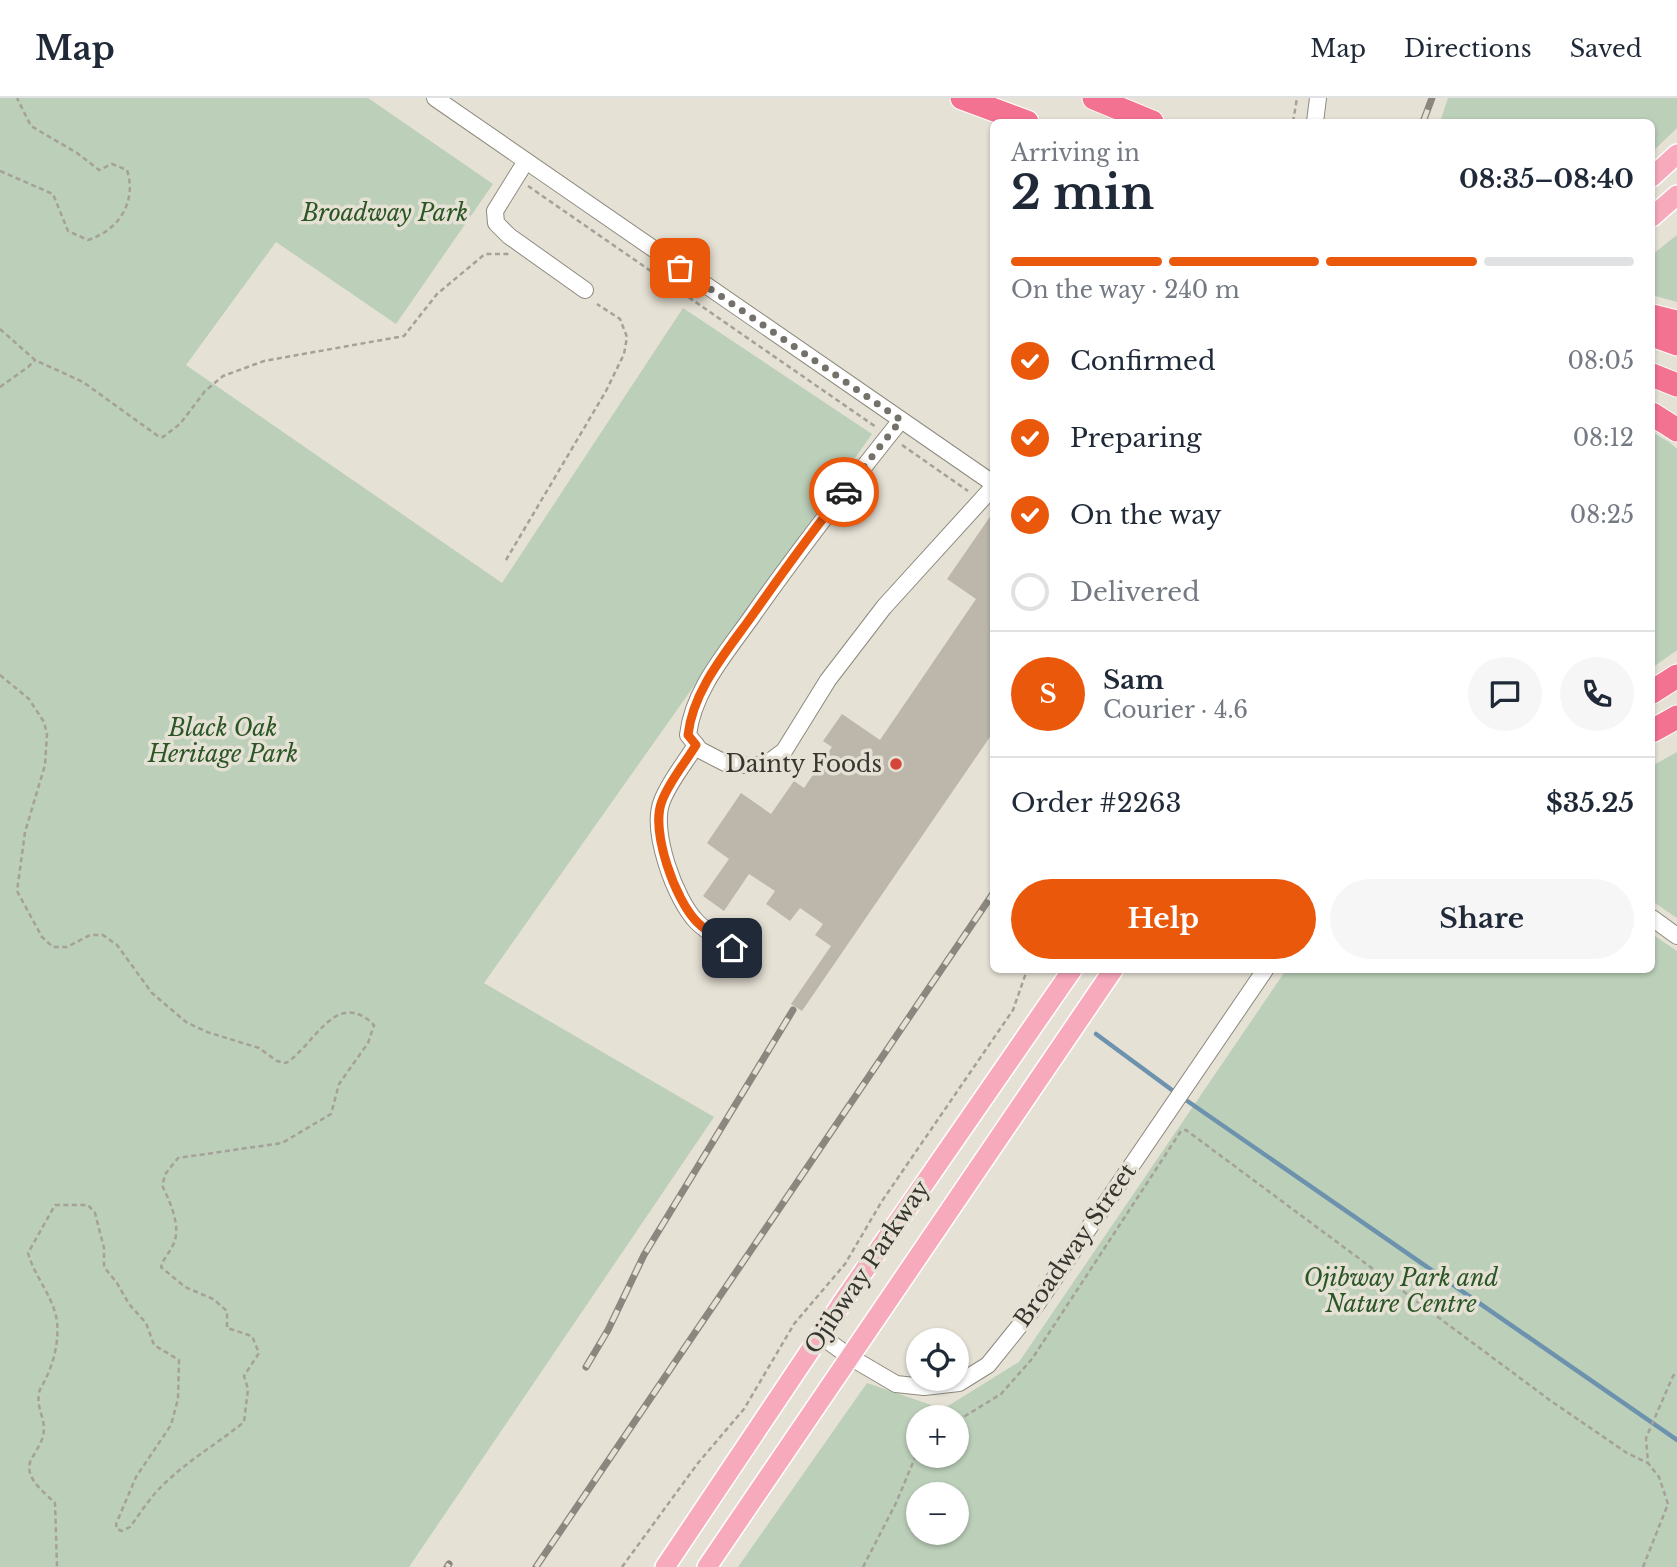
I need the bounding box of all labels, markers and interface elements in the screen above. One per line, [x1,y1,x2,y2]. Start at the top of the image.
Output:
text: Map [35,28,115,69]
text: Map [1310,34,1366,63]
text: Directions [1404,34,1532,63]
text: Saved [1570,34,1642,63]
text: Arriving in [1011,139,1140,167]
text: 08:35–08:40 [1459,163,1634,195]
text: 2 min [1011,164,1154,221]
park label: Broadway Park [301,199,468,227]
pin [650,238,710,298]
icon: bag [661,249,699,287]
text: On the way · 240 m [1011,276,1240,304]
icon: check [1011,342,1049,380]
text: Confirmed [1070,345,1215,377]
text: 08:05 [1568,347,1634,375]
icon: check [1011,419,1049,457]
text: Preparing [1070,422,1202,454]
text: 08:12 [1573,424,1634,452]
courier [809,457,879,527]
icon: car [825,473,863,511]
icon: check [1011,496,1049,534]
text: On the way [1070,499,1222,531]
text: 08:25 [1570,501,1634,529]
text: Delivered [1070,576,1200,608]
button: chat [1468,657,1542,731]
button: phone [1560,657,1634,731]
text: Sam [1103,664,1164,696]
text: S [1039,678,1057,710]
text: Courier · 4.6 [1103,696,1248,724]
park label: Black Oak Heritage Park [147,714,298,768]
place label: Dainty Foods [726,750,882,778]
marker: Dainty Foods [888,756,904,772]
text: Order #2263 [1011,787,1181,819]
text: $35.25 [1546,787,1634,819]
button: Help [1011,879,1316,959]
button: Share [1330,879,1634,959]
pin [702,918,762,978]
icon: home [713,929,751,967]
street label: Broadway Street [1008,1158,1142,1332]
street label: Ojibway Parkway [799,1175,936,1359]
park label: Ojibway Park and Nature Centre [1304,1264,1498,1318]
map controls [906,1328,969,1545]
button: locate [906,1328,969,1391]
button: + [906,1405,969,1468]
button: − [906,1482,969,1545]

